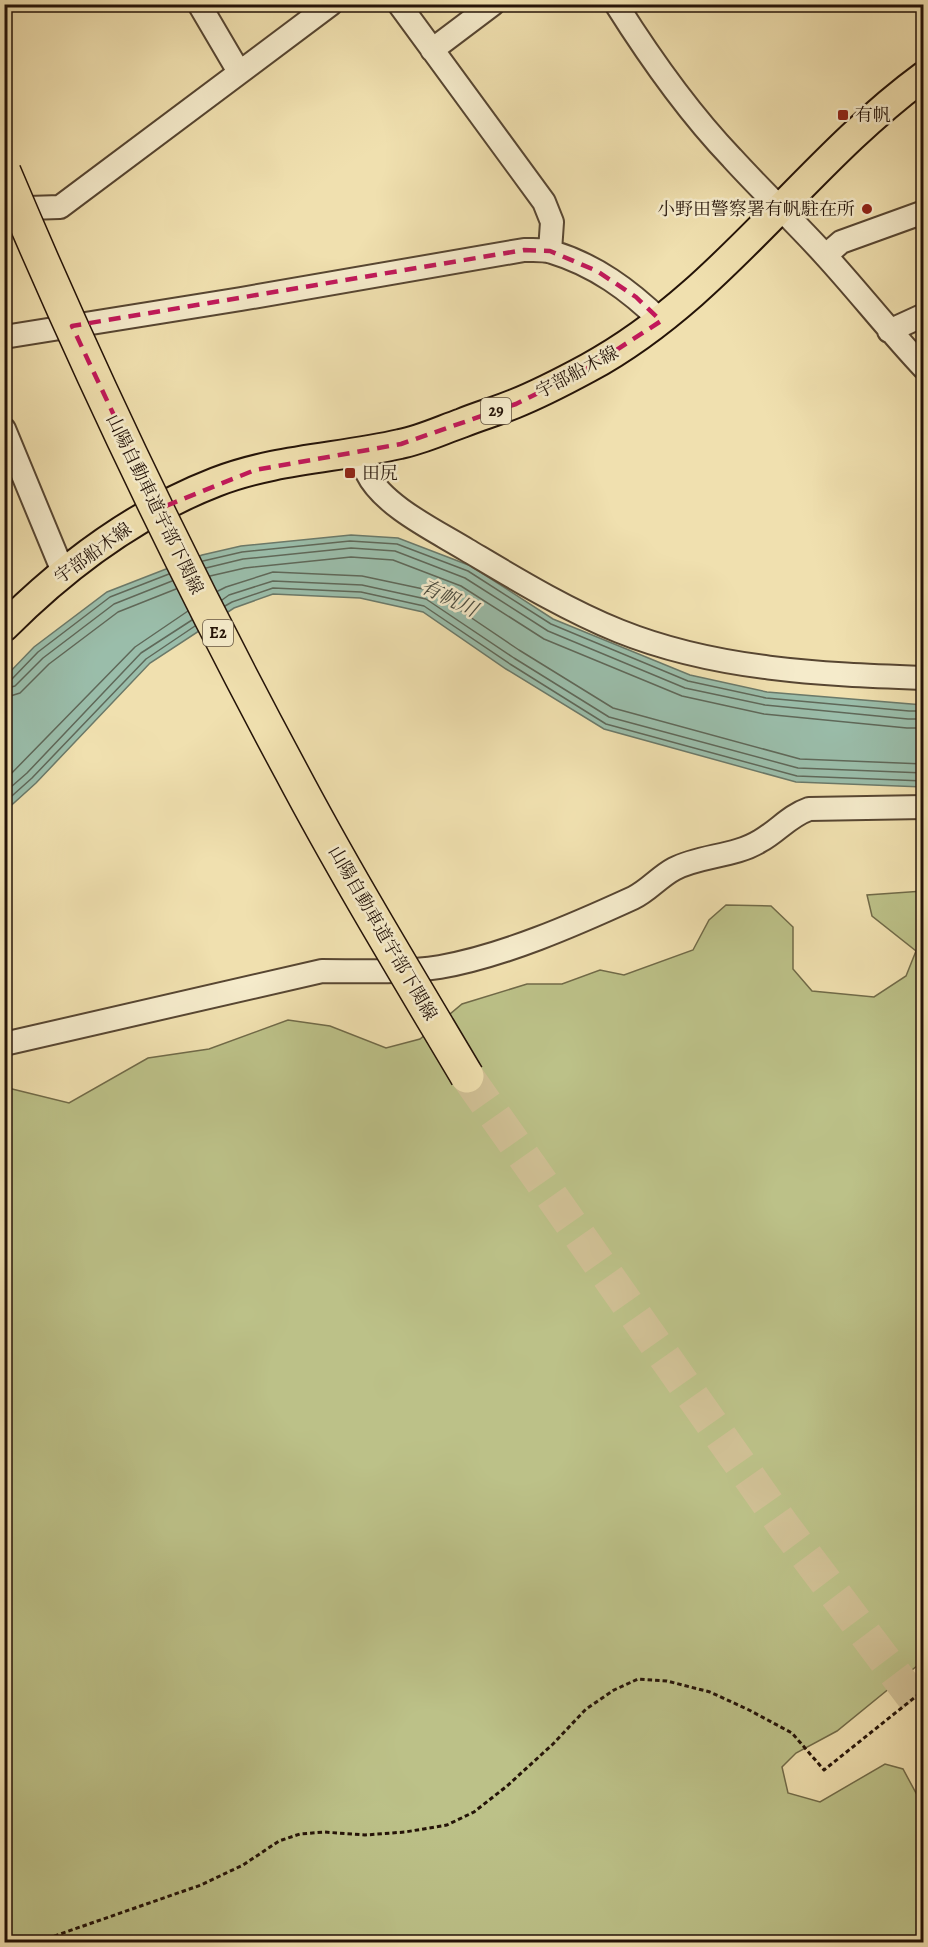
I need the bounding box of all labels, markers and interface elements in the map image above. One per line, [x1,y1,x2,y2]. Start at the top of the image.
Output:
place label: 有帆 [855,103,891,127]
marker: 有帆 [836,108,850,122]
place label: 小野田警察署有帆駐在所 [657,197,855,221]
marker: 小野田警察署有帆駐在所 [860,202,874,216]
street label: 宇部船木線 [532,340,622,404]
road number: 29 [481,398,511,424]
street label: 山陽自動車道宇部下関線 [101,410,209,598]
place label: 田尻 [362,461,398,485]
marker: 田尻 [343,466,357,480]
street label: 宇部船木線 [50,517,136,589]
water label: 有帆川 [416,573,484,624]
road number: E2 [203,620,233,646]
street label: 山陽自動車道宇部下関線 [323,841,443,1025]

